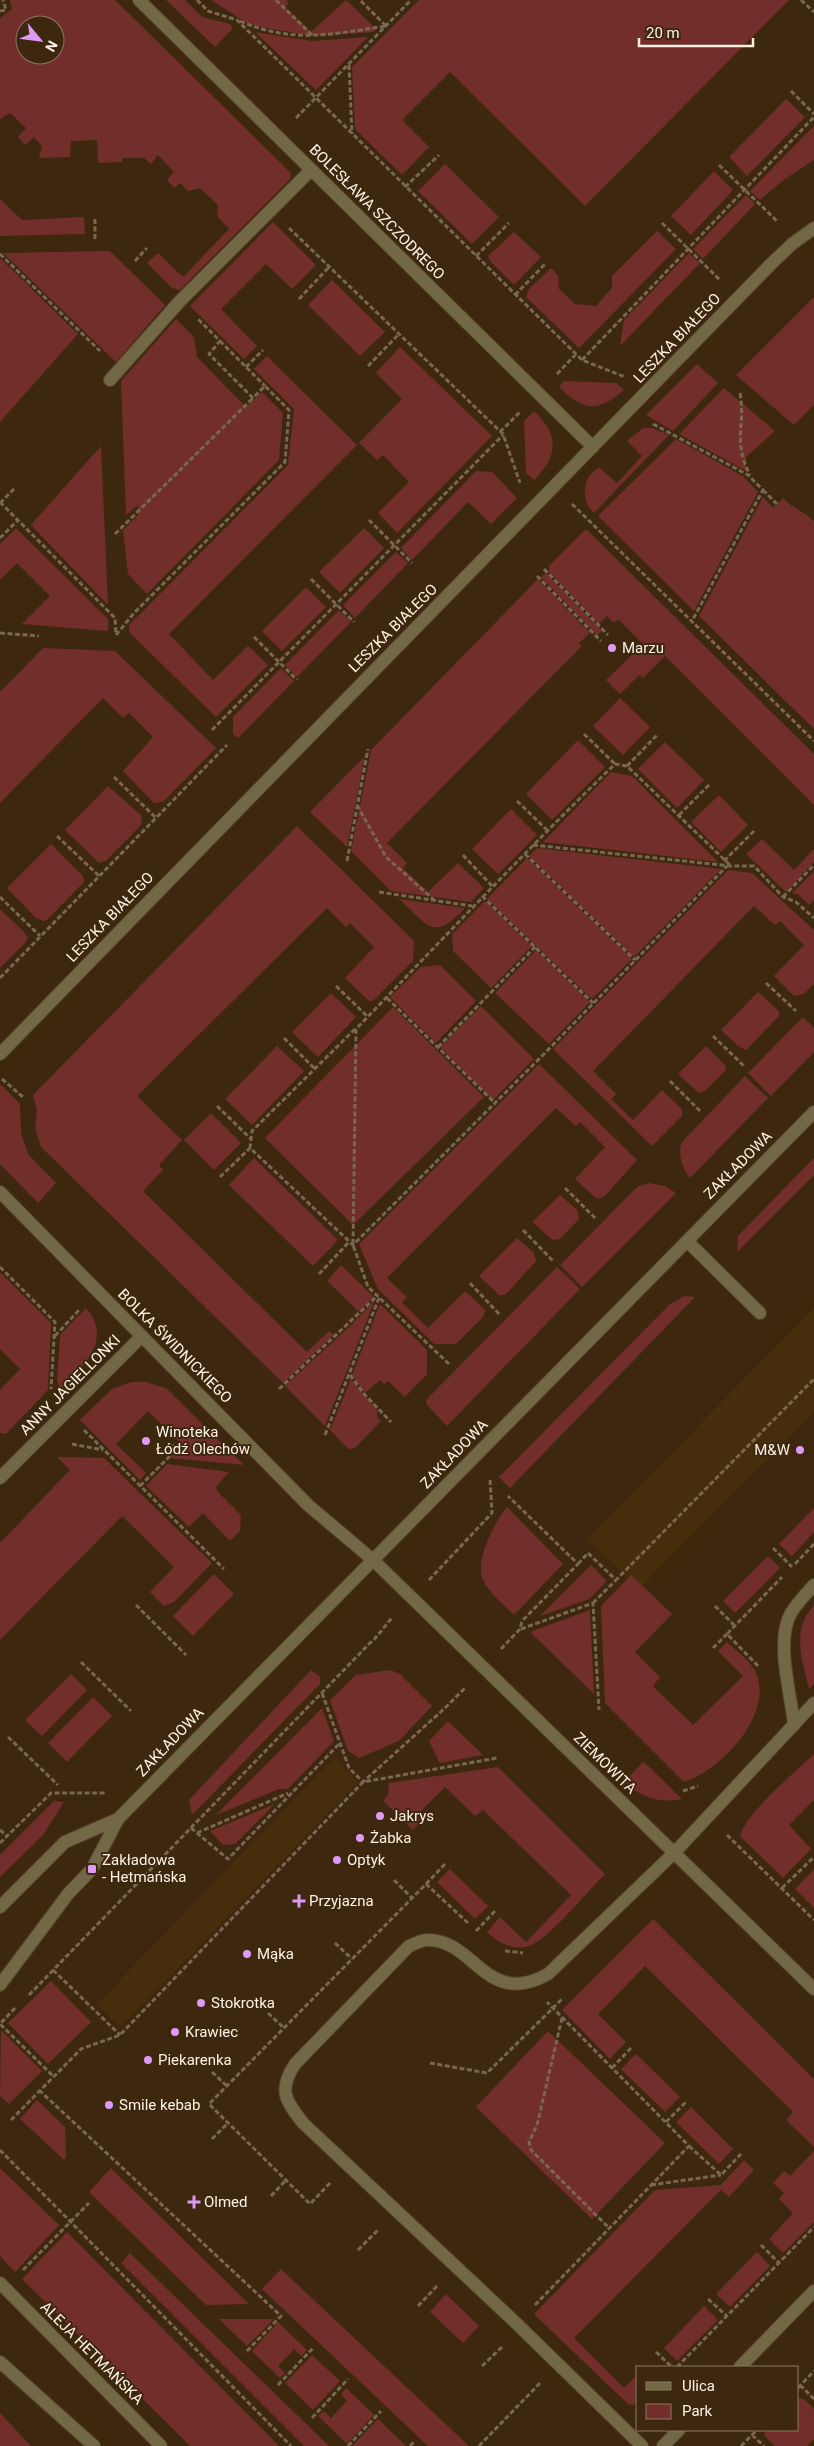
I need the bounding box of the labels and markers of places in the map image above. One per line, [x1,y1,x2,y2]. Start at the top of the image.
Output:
place label: Marzu [622,639,664,657]
marker: Marzu [606,642,618,654]
place label: Winoteka Łódź Olechów [156,1423,250,1458]
marker: Winoteka Łódź Olechów [140,1435,152,1447]
place label: M&W [754,1441,790,1459]
marker: M&W [794,1444,806,1456]
place label: Jakrys [390,1807,434,1825]
marker: Jakrys [374,1810,386,1822]
place label: Żabka [370,1829,411,1847]
marker: Żabka [354,1832,366,1844]
place label: Zakładowa - Hetmańska [102,1851,187,1886]
place label: Optyk [347,1851,386,1869]
marker: Optyk [331,1854,343,1866]
marker: Zakładowa - Hetmańska [86,1863,98,1875]
place label: Przyjazna [309,1892,374,1910]
marker: Przyjazna [293,1895,305,1907]
place label: Mąka [257,1945,294,1963]
marker: Mąka [241,1948,253,1960]
place label: Stokrotka [211,1994,275,2012]
marker: Stokrotka [195,1997,207,2009]
place label: Krawiec [185,2023,238,2041]
marker: Krawiec [169,2026,181,2038]
place label: Piekarenka [158,2051,232,2069]
marker: Piekarenka [142,2054,154,2066]
place label: Smile kebab [119,2096,200,2114]
marker: Smile kebab [103,2099,115,2111]
place label: Olmed [204,2193,248,2211]
marker: Olmed [188,2196,200,2208]

